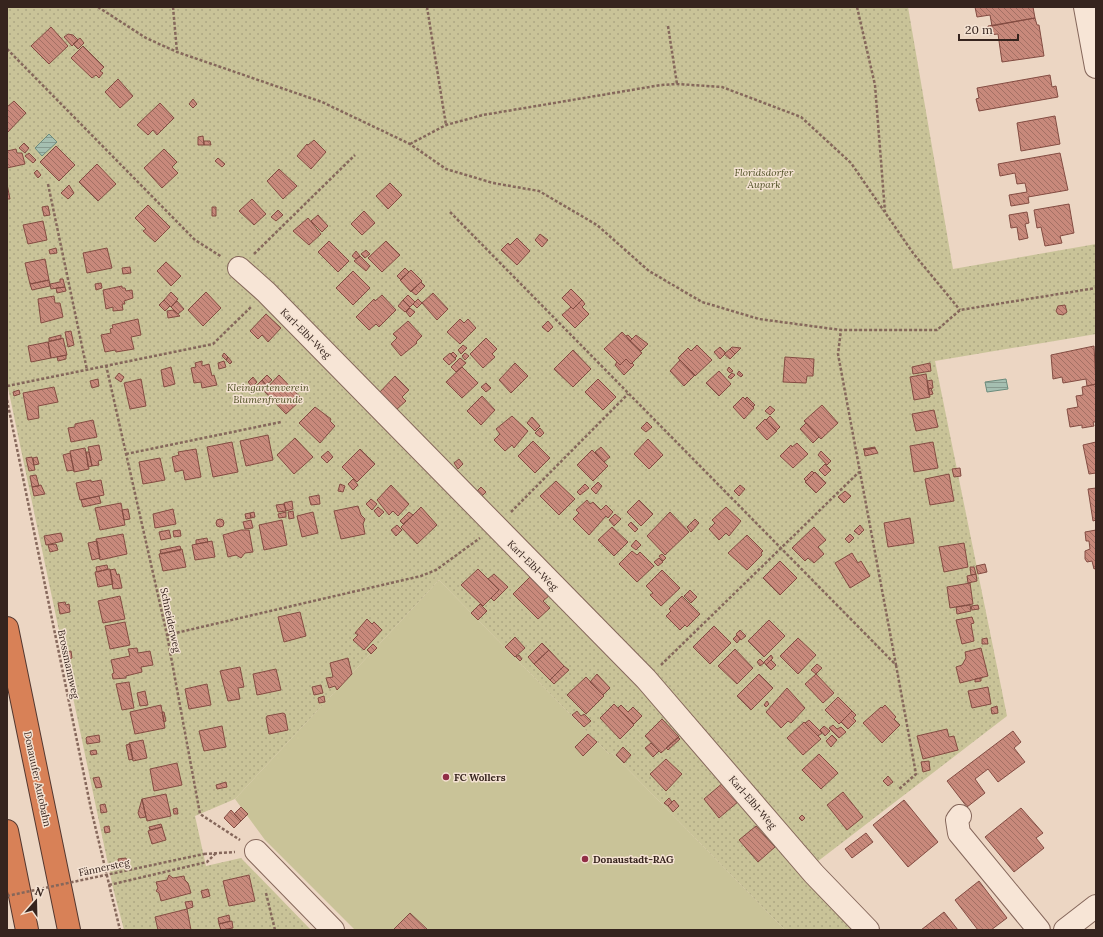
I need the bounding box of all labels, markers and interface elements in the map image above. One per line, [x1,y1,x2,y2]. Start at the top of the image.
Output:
scale bar [959,16,1018,42]
text: 20 m [965,22,993,37]
park label: Floridsdorfer Aupark [735,166,794,191]
street label: Karl-Elbl-Weg [278,305,334,362]
park label: Kleingartenverein Blumenfreunde [227,381,310,406]
street label: Karl-Elbl-Weg [505,537,561,594]
street label: Schneiderweg [157,587,184,654]
street label: Brossmannweg [55,628,82,700]
street label: Donauufer Autobahn [21,730,54,828]
place label: FC Wollers [454,771,506,784]
marker: FC Wollers [441,772,451,782]
street label: Karl-Elbl-Weg [726,773,780,832]
place label: Donaustadt-RAG [593,853,674,866]
marker: Donaustadt-RAG [580,854,590,864]
street label: Fännersteg [78,856,131,879]
north arrow [16,881,56,921]
text: N [33,884,46,900]

